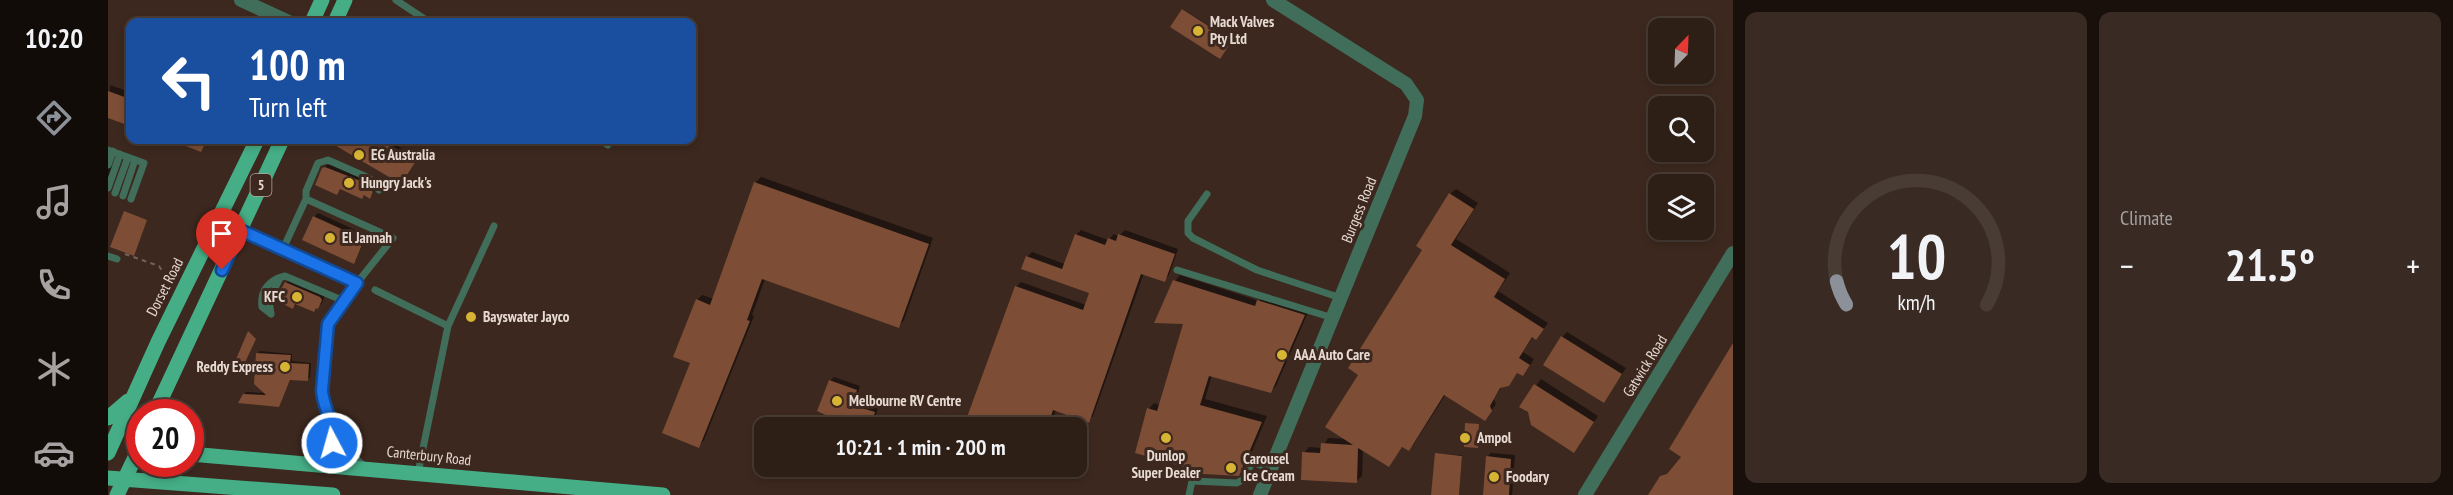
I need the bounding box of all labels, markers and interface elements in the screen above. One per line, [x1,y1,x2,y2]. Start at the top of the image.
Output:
place label: Mack Valves Pty Ltd [1210,12,1274,48]
north arrow [1648,18,1714,84]
map controls [1648,18,1714,240]
text: 10:20 [25,21,83,55]
marker: Mack Valves Pty Ltd [1191,24,1205,38]
text: 100 m [249,37,346,92]
icon: left [150,42,228,120]
text: Turn left [249,90,327,124]
button: search [1648,96,1714,162]
icon: directions [33,97,75,139]
place label: EG Australia [371,145,435,164]
marker: EG Australia [352,148,366,162]
place label: Hungry Jack's [361,173,432,192]
road number: 5 [250,174,272,196]
street label: Burgess Road [1337,174,1380,245]
button: layers [1648,174,1714,240]
marker: Hungry Jack's [342,176,356,190]
icon: music [33,181,75,223]
text: Climate [2120,205,2173,231]
pin [196,208,247,270]
text: 10 [1886,215,1946,296]
icon: arrive [205,217,238,250]
place label: El Jannah [342,228,392,247]
marker: El Jannah [323,231,337,245]
text: 21.5° [2225,235,2315,293]
text: − [2120,244,2134,287]
text: + [2406,244,2420,287]
street label: Dorset Road [142,255,187,319]
icon: phone [33,264,75,306]
place label: KFC [264,287,285,306]
text: km/h [1897,288,1935,316]
marker: KFC [290,290,304,304]
place label: Bayswater Jayco [483,307,570,326]
marker: Bayswater Jayco [464,310,478,324]
street label: Gatwick Road [1618,331,1671,400]
place label: AAA Auto Care [1293,345,1370,364]
icon: climate [33,348,75,390]
marker: AAA Auto Care [1275,348,1289,362]
place label: Reddy Express [197,357,273,376]
marker: Reddy Express [278,360,292,374]
place label: Melbourne RV Centre [849,391,961,410]
marker: Melbourne RV Centre [830,394,844,408]
speed limit sign: 20 [126,399,204,477]
position arrow [300,411,364,475]
place label: Ampol [1476,428,1512,447]
marker: Dunlop Super Dealer [1159,431,1173,445]
marker: Ampol [1458,431,1472,445]
icon: car [33,432,75,474]
text: 10:21 · 1 min · 200 m [835,433,1006,461]
street label: Canterbury Road [386,442,472,469]
place label: Dunlop Super Dealer [1132,446,1201,482]
place label: Carousel Ice Cream [1243,449,1295,485]
marker: Carousel Ice Cream [1224,461,1238,475]
place label: Foodary [1506,467,1550,486]
marker: Foodary [1487,470,1501,484]

